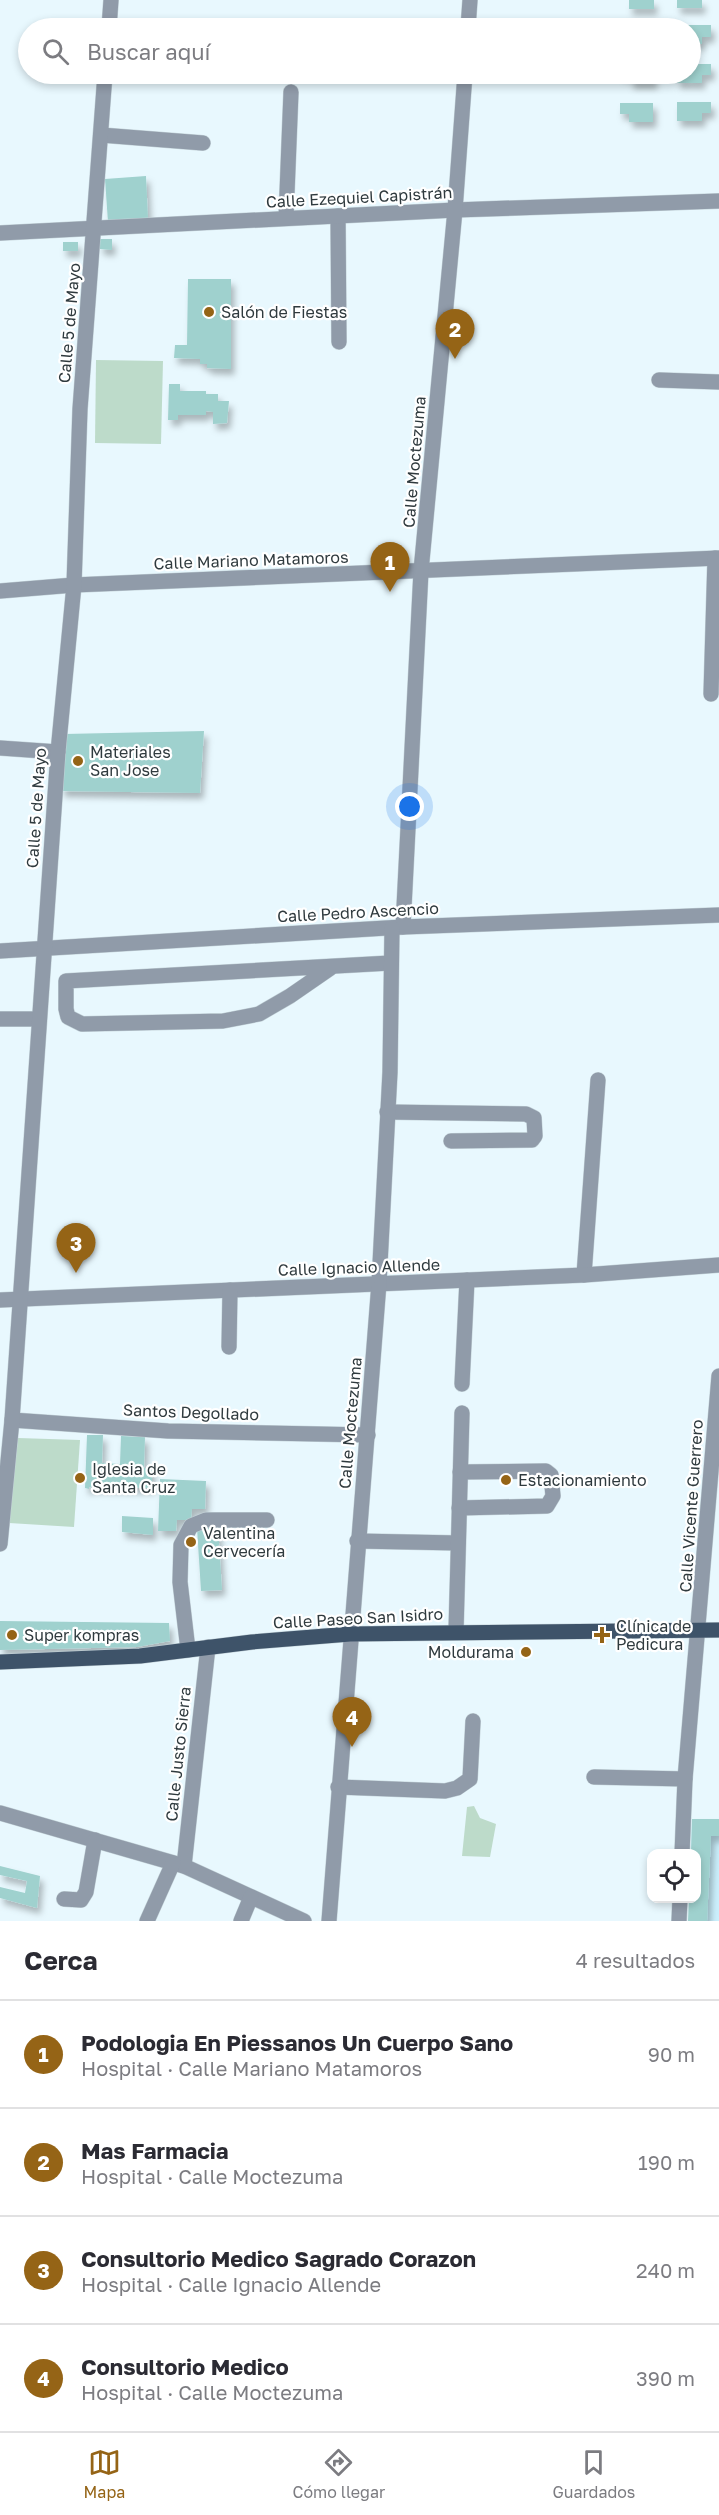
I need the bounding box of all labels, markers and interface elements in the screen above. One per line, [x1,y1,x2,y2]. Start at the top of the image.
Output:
search box [18,18,701,84]
icon: search [39,35,72,68]
text: Buscar aquí [87,38,210,65]
street label: Calle Ezequiel Capistrán [265,182,453,212]
street label: Calle 5 de Mayo [54,262,84,384]
place label: Salón de Fiestas [221,302,347,322]
marker: Salón de Fiestas [202,305,216,319]
pin: 2 [436,310,474,359]
street label: Calle Moctezuma [398,395,430,529]
pin: 1 [370,542,410,592]
street label: Calle Mariano Matamoros [153,547,349,573]
place label: Materiales San Jose [90,742,171,780]
street label: Calle 5 de Mayo [22,747,50,869]
marker: Materiales San Jose [71,754,85,768]
your location [395,792,424,821]
street label: Calle Pedro Ascencio [277,898,439,926]
pin: 3 [56,1224,96,1273]
street label: Calle Ignacio Allende [278,1254,440,1280]
street label: Calle Moctezuma [334,1356,366,1490]
street label: Santos Degollado [123,1400,259,1424]
street label: Calle Vicente Guerrero [675,1419,707,1593]
place label: Iglesia de Santa Cruz [92,1459,175,1497]
place label: Estacionamiento [518,1470,647,1490]
marker: Iglesia de Santa Cruz [73,1471,87,1485]
marker: Estacionamiento [499,1473,513,1487]
place label: Valentina Cervecería [203,1523,285,1561]
marker: Valentina Cervecería [184,1535,198,1549]
street label: Calle Paseo San Isidro [272,1604,444,1632]
place label: Clínica de Pedicura [616,1616,691,1654]
place label: Super kompras [24,1625,139,1645]
marker: Clínica de Pedicura [593,1626,611,1644]
marker: Super kompras [5,1628,19,1642]
place label: Moldurama [428,1642,514,1662]
marker: Moldurama [519,1645,533,1659]
street label: Calle Justo Sierra [161,1686,195,1822]
pin: 4 [332,1698,372,1747]
map controls [647,1849,701,1903]
button: locate [647,1849,701,1903]
text: Cerca [24,1945,98,1976]
text: 4 resultados [576,1948,695,1972]
text: Podologia En Piessanos Un Cuerpo Sano [81,2029,513,2056]
text: 1 [38,2042,49,2066]
text: 90 m [648,2042,695,2066]
text: Hospital · Calle Mariano Matamoros [81,2056,422,2080]
text: Mas Farmacia [81,2137,229,2164]
text: 2 [37,2150,50,2174]
text: 190 m [638,2150,695,2174]
text: Hospital · Calle Moctezuma [81,2164,343,2188]
text: Consultorio Medico Sagrado Corazon [81,2245,476,2272]
text: 3 [37,2258,50,2282]
text: 240 m [636,2258,695,2282]
text: Hospital · Calle Ignacio Allende [81,2272,381,2296]
text: Consultorio Medico [81,2353,289,2380]
text: 4 [37,2366,50,2390]
text: 390 m [636,2366,695,2390]
text: Hospital · Calle Moctezuma [81,2380,343,2404]
tab: Mapa [84,2446,125,2502]
tab: Cómo llegar [293,2446,385,2502]
tab: Guardados [552,2446,635,2502]

